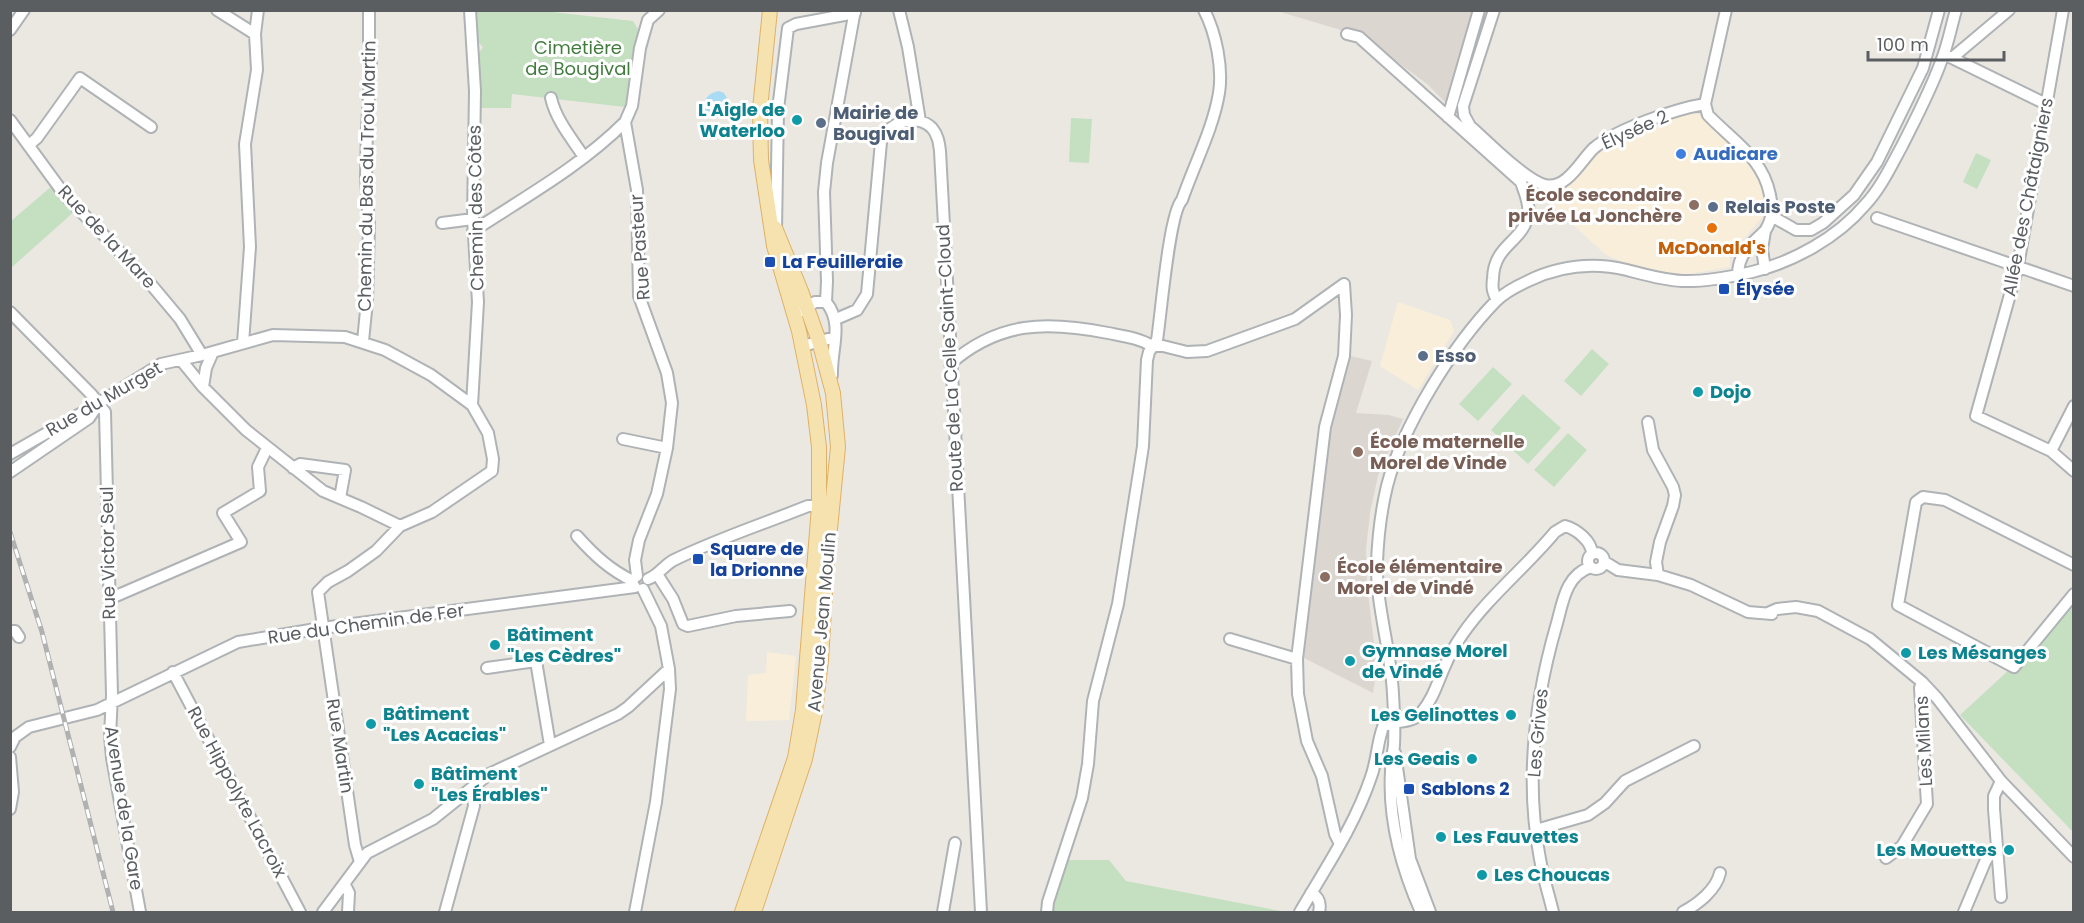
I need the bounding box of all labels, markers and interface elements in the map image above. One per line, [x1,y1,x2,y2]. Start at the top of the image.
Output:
scale bar [1868,24,2004,62]
text: 100 m [1877,32,1929,57]
park label: Cimetière de Bougival [525,35,631,81]
street label: Chemin du Bas du Trou Martin [352,40,381,312]
street label: Allée des Châtaigniers [1996,95,2059,298]
place label: L'Aigle de Waterloo [698,97,785,143]
place label: Mairie de Bougival [833,100,918,146]
street label: Élysée 2 [1597,104,1672,155]
marker: L'Aigle de Waterloo [790,113,804,127]
marker: Mairie de Bougival [814,116,828,130]
street label: Chemin des Côtes [462,125,489,291]
place label: Audicare [1693,141,1778,166]
marker: Audicare [1674,147,1688,161]
street label: Rue de la Mare [53,179,162,294]
place label: École secondaire privée La Jonchère [1508,182,1682,228]
street label: Rue Pasteur [623,193,656,301]
place label: Relais Poste [1725,194,1836,219]
marker: École secondaire privée La Jonchère [1687,198,1701,212]
marker: Relais Poste [1706,200,1720,214]
marker: McDonald's [1705,221,1719,235]
street label: Route de La Celle Saint-Cloud [930,224,969,492]
place label: McDonald's [1658,235,1766,260]
place label: La Feuilleraie [782,249,903,274]
marker: La Feuilleraie [763,255,777,269]
place label: Élysée [1736,276,1795,301]
marker: Élysée [1717,282,1731,296]
place label: Esso [1435,343,1476,368]
marker: Esso [1416,349,1430,363]
street label: Rue du Murget [41,355,167,442]
place label: Dojo [1710,379,1751,404]
marker: Dojo [1691,385,1705,399]
place label: École maternelle Morel de Vinde [1370,429,1525,475]
marker: École maternelle Morel de Vinde [1351,445,1365,459]
street label: Rue Victor Seul [94,486,121,620]
street label: Avenue Jean Moulin [801,531,842,713]
place label: Square de la Drionne [710,536,804,582]
marker: Square de la Drionne [691,552,705,566]
place label: École élémentaire Morel de Vindé [1337,554,1503,600]
marker: École élémentaire Morel de Vindé [1318,570,1332,584]
street label: Rue du Chemin de Fer [266,597,466,650]
place label: Bâtiment "Les Cèdres" [507,622,621,668]
marker: Bâtiment "Les Cèdres" [488,638,502,652]
place label: Gymnase Morel de Vindé [1362,638,1508,684]
place label: Les Mésanges [1918,640,2047,665]
marker: Les Mésanges [1899,646,1913,660]
marker: Gymnase Morel de Vindé [1343,654,1357,668]
street label: Les Grives [1521,688,1554,778]
street label: Les Milans [1909,695,1938,787]
street label: Rue Martin [321,697,360,795]
place label: Bâtiment "Les Acacias" [383,701,506,747]
street label: Rue Hippolyte Lacroix [182,702,293,882]
place label: Les Gelinottes [1371,702,1499,727]
marker: Les Gelinottes [1504,708,1518,722]
marker: Bâtiment "Les Acacias" [364,717,378,731]
street label: Avenue de la Gare [99,724,150,892]
place label: Les Geais [1374,746,1460,771]
marker: Les Geais [1465,752,1479,766]
place label: Bâtiment "Les Érables" [431,761,548,807]
place label: Sablons 2 [1421,776,1510,801]
marker: Bâtiment "Les Érables" [412,777,426,791]
marker: Sablons 2 [1402,782,1416,796]
place label: Les Fauvettes [1453,824,1579,849]
marker: Les Fauvettes [1434,830,1448,844]
place label: Les Mouettes [1877,837,1997,862]
marker: Les Mouettes [2002,843,2016,857]
place label: Les Choucas [1494,862,1610,887]
marker: Les Choucas [1475,868,1489,882]

